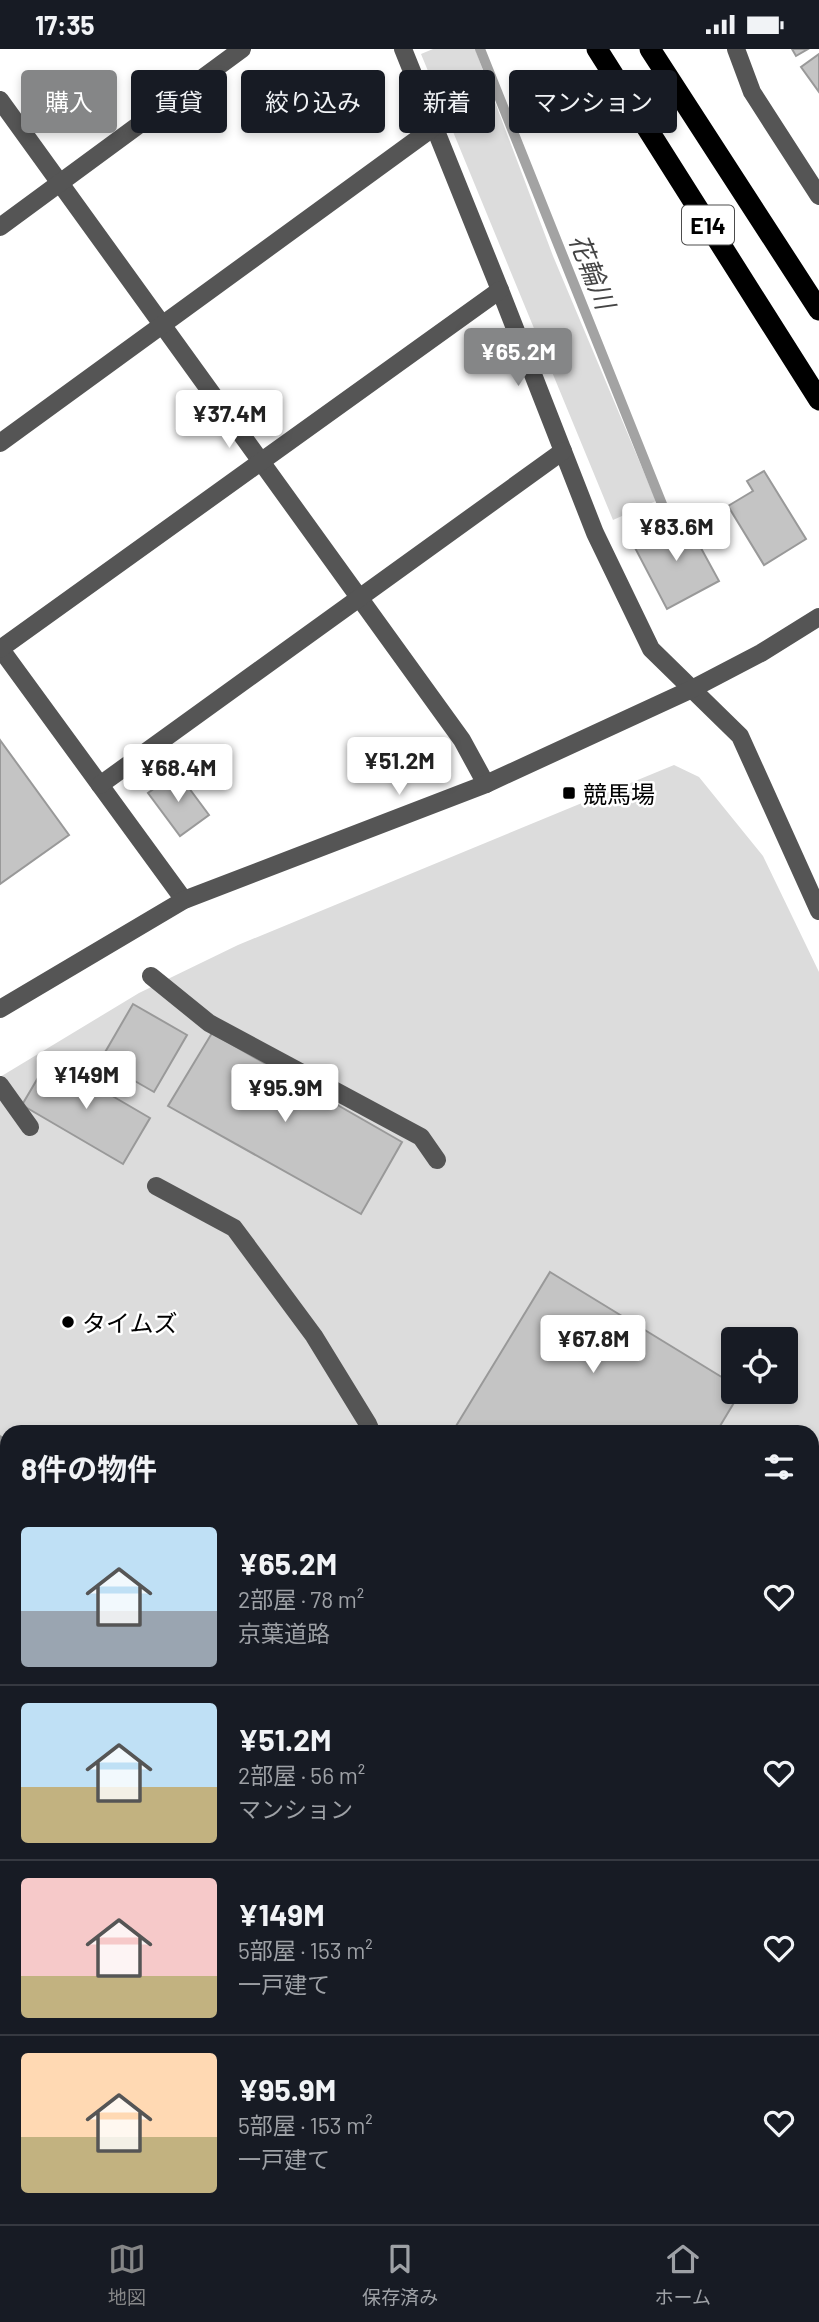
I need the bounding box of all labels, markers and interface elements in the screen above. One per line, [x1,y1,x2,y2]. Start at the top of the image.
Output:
text: 17:35 [35,9,95,40]
chip: 購入 [21,70,117,133]
chip: 賃貸 [131,70,227,133]
chip: 絞り込み [241,70,385,133]
chip: 新着 [399,70,495,133]
chip: マンション [509,70,677,133]
road number: E14 [682,205,734,245]
water label: 花輪川 [564,229,623,316]
pin: ¥65.2M [461,329,575,388]
text: ¥65.2M [480,337,556,365]
pin: ¥37.4M [172,391,286,450]
text: ¥37.4M [192,399,266,427]
pin: ¥83.6M [619,503,733,563]
text: ¥83.6M [638,512,714,540]
pin: ¥51.2M [342,737,456,797]
pin: ¥68.4M [121,745,235,804]
text: ¥51.2M [363,746,435,774]
text: ¥68.4M [139,753,217,781]
place label: 競馬場 [583,779,655,808]
marker: 競馬場 [561,785,577,801]
pin: ¥149M [37,1051,135,1111]
text: ¥149M [53,1060,119,1088]
pin: ¥95.9M [228,1065,342,1124]
text: ¥95.9M [247,1073,323,1101]
place label: タイムズ [82,1308,178,1337]
marker: タイムズ [60,1314,76,1330]
pin: ¥67.8M [536,1315,650,1375]
text: ¥67.8M [556,1324,630,1352]
map controls [721,1327,798,1404]
button: locate [721,1327,798,1404]
icon: filters [760,1448,798,1486]
text: 8件の物件 [21,1450,157,1486]
text: ¥65.2M [238,1545,337,1581]
icon: home [77,1555,161,1639]
icon: heart [760,1578,798,1616]
text: 2部屋 · 78 m² [238,1585,364,1613]
text: 京葉道路 [238,1619,330,1647]
text: ¥51.2M [238,1721,331,1757]
icon: home [77,1731,161,1815]
icon: heart [760,1754,798,1792]
text: 2部屋 · 56 m² [238,1761,365,1789]
text: マンション [238,1795,353,1823]
text: ¥149M [238,1896,325,1932]
icon: home [77,1906,161,1990]
icon: heart [760,1929,798,1967]
text: 5部屋 · 153 m² [238,1936,373,1964]
text: 一戸建て [238,1970,330,1998]
text: ¥95.9M [238,2071,336,2107]
icon: home [77,2081,161,2165]
icon: heart [760,2104,798,2142]
text: 5部屋 · 153 m² [238,2111,373,2139]
text: 一戸建て [238,2145,330,2173]
tab: 地図 [108,2240,146,2309]
tab: 保存済み [362,2240,438,2309]
tab: ホーム [654,2240,711,2309]

